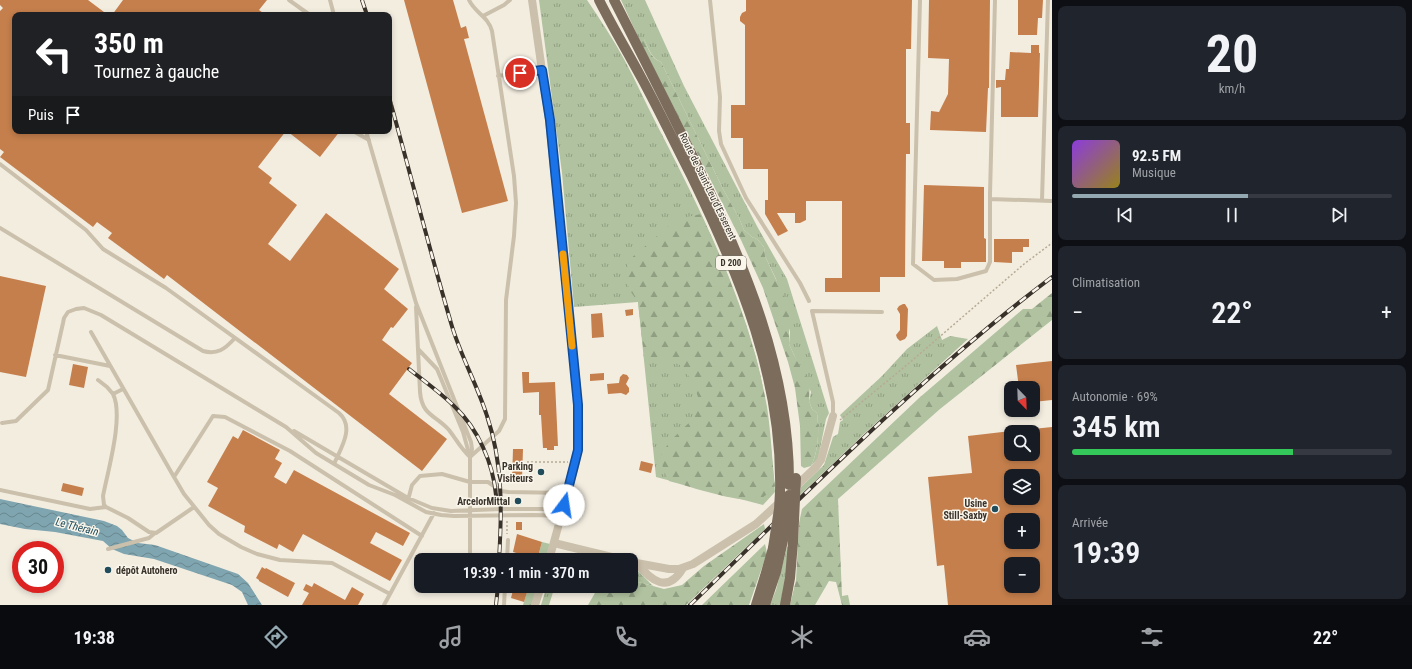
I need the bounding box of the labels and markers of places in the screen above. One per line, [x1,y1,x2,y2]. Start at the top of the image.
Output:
pin [503,56,537,90]
place label: Parking Visiteurs [497,461,533,484]
marker: Parking Visiteurs [536,467,546,477]
place label: ArcelorMittal [457,496,510,507]
marker: ArcelorMittal [513,496,523,506]
place label: Usine Still-Saxby [943,498,988,521]
marker: Usine Still-Saxby [990,504,1000,514]
marker: dépôt Autohero [103,565,113,575]
place label: dépôt Autohero [116,565,178,576]

